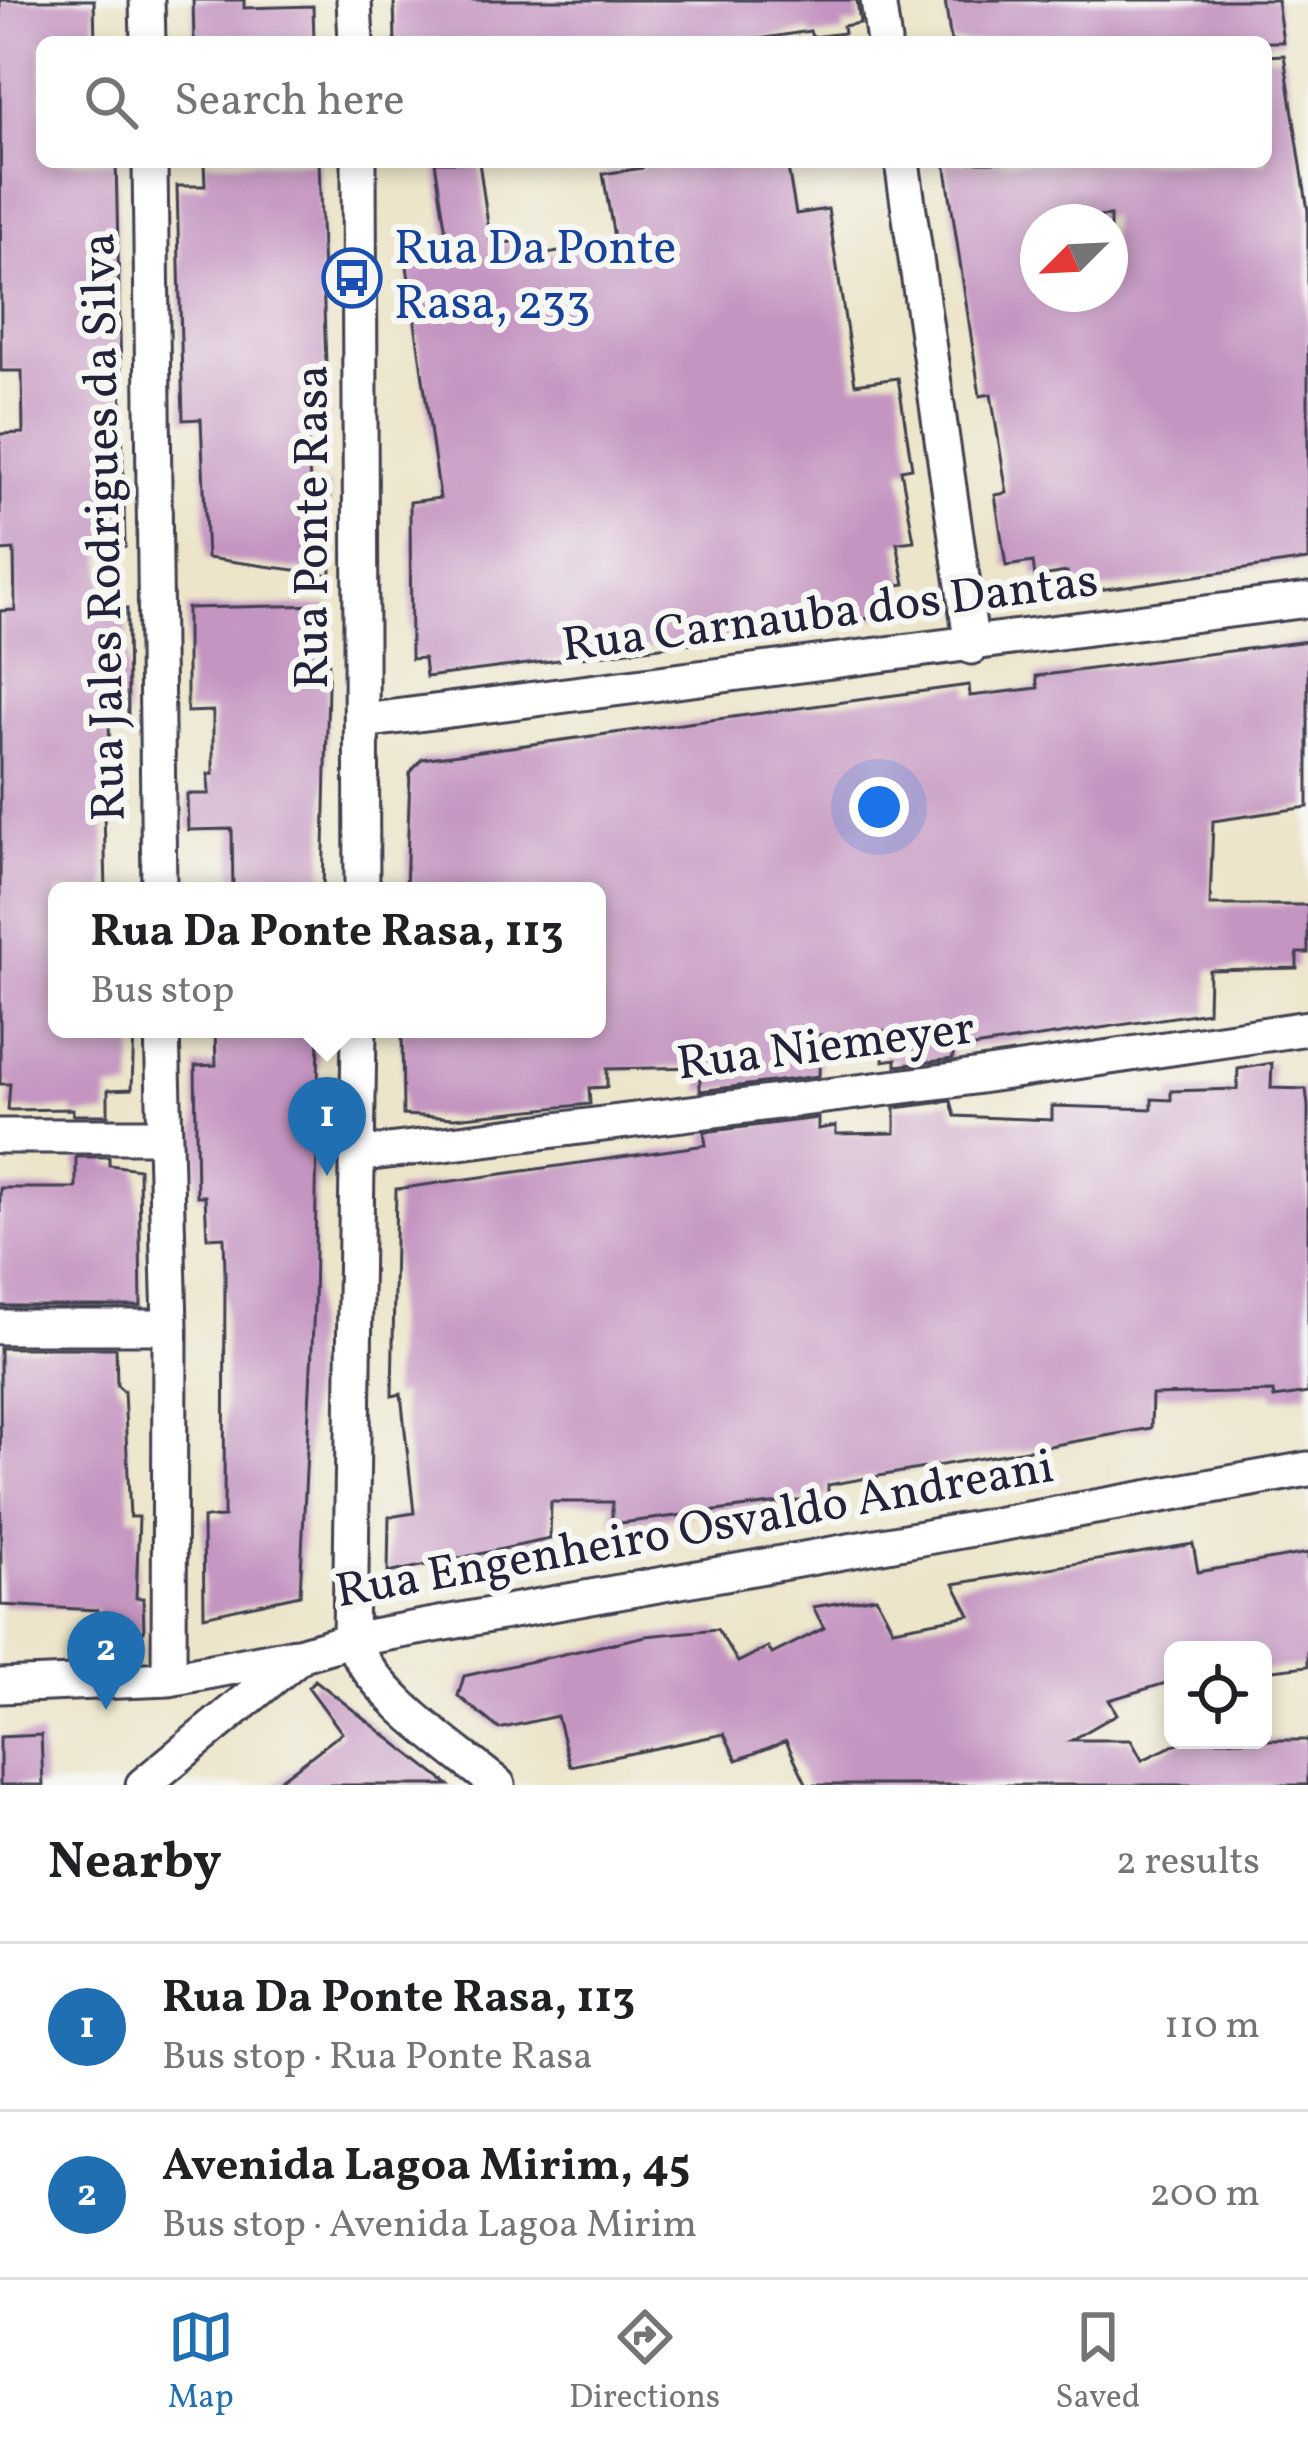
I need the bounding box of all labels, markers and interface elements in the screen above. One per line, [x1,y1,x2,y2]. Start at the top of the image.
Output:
search box [36,36,1272,168]
icon: search [78,69,144,135]
text: Search here [174,71,405,134]
north arrow [1020,204,1128,312]
place label: Rua Da Ponte Rasa, 233 [394,217,676,339]
street label: Rua Jales Rodrigues da Silva [67,232,145,822]
bus stop icon: Rua Da Ponte Rasa, 233 [321,247,383,309]
street label: Rua Ponte Rasa [281,365,348,689]
street label: Rua Carnauba dos Dantas [558,549,1102,681]
your location [849,777,909,837]
popup [48,882,606,1038]
text: Rua Da Ponte Rasa, 113 [90,902,564,965]
text: Bus stop [90,965,234,1019]
street label: Rua Niemeyer [673,997,979,1099]
pin: 1 [288,1077,366,1176]
street label: Rua Engenheiro Osvaldo Andreani [331,1435,1059,1627]
pin: 2 [67,1611,145,1710]
map controls [1164,1641,1272,1749]
button: locate [1164,1641,1272,1749]
text: Nearby [48,1828,222,1899]
text: 2 results [1116,1836,1260,1890]
text: Rua Da Ponte Rasa, 113 [162,1968,635,2031]
text: 1 [79,2000,95,2054]
text: 110 m [1164,2000,1260,2054]
text: Bus stop · Rua Ponte Rasa [162,2031,593,2085]
text: Avenida Lagoa Mirim, 45 [162,2136,690,2199]
text: 2 [77,2168,97,2222]
text: 200 m [1149,2168,1260,2222]
text: Bus stop · Avenida Lagoa Mirim [162,2199,697,2253]
tab: Map [168,2304,234,2422]
tab: Directions [569,2304,720,2422]
tab: Saved [1055,2304,1140,2422]

